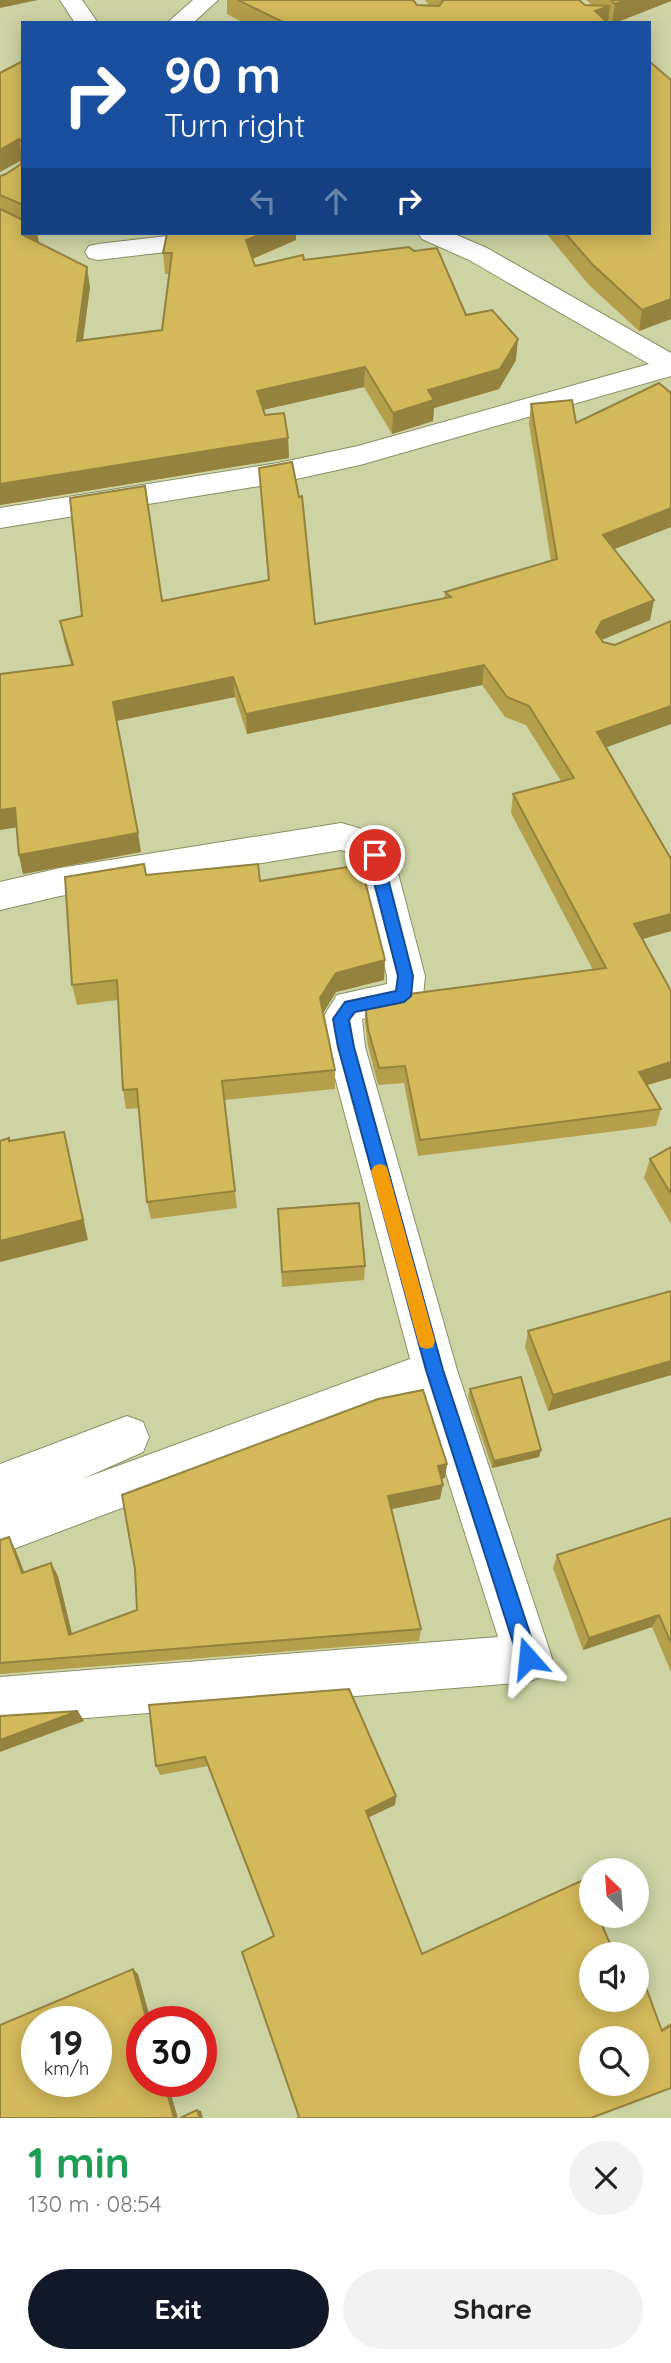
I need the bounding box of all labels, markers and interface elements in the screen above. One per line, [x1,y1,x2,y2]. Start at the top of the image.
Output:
text: 90 m [164,44,281,105]
icon: right [49,49,140,140]
text: Turn right [164,105,305,145]
icon: left [244,182,282,220]
icon: ahead [317,182,355,220]
icon: right [390,182,428,220]
pin [345,825,405,885]
icon: arrive [356,836,394,874]
position arrow [491,1621,565,1695]
north arrow [579,1858,649,1928]
map controls [579,1858,649,2096]
button: sound [579,1942,649,2012]
speed limit sign: 30 [126,2006,217,2097]
text: 19 [50,2020,83,2064]
button: search [579,2026,649,2096]
text: km/h [44,2057,89,2080]
text: 1 min [28,2136,130,2189]
button: close [569,2141,643,2215]
text: 130 m · 08:54 [28,2189,162,2218]
button: Exit [28,2269,329,2349]
button: Share [343,2269,643,2349]

